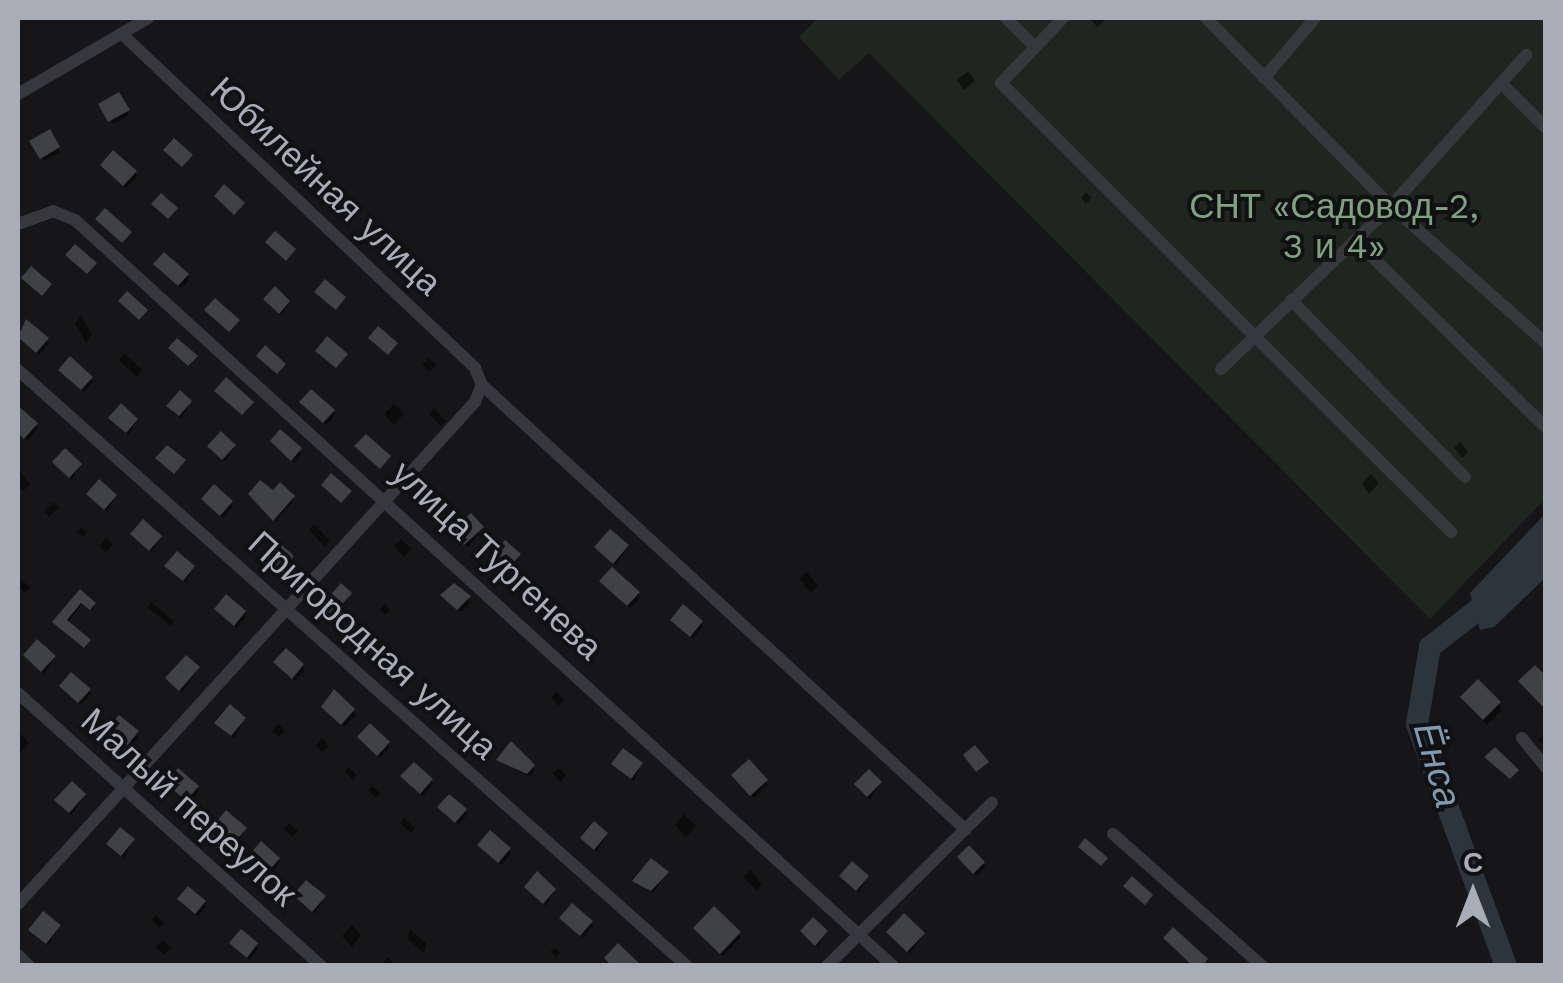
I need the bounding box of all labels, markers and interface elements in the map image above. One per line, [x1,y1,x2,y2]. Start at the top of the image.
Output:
street label: Юбилейная улица [202,68,450,304]
park label: СНТ «Садовод-2, 3 и 4» [1189,185,1479,267]
street label: улица Тургенева [383,452,611,668]
street label: Пригородная улица [240,522,506,768]
street label: Малый переулок [73,699,305,915]
water label: Ёнса [1403,717,1471,813]
north arrow [1423,843,1523,943]
text: С [1463,846,1483,879]

